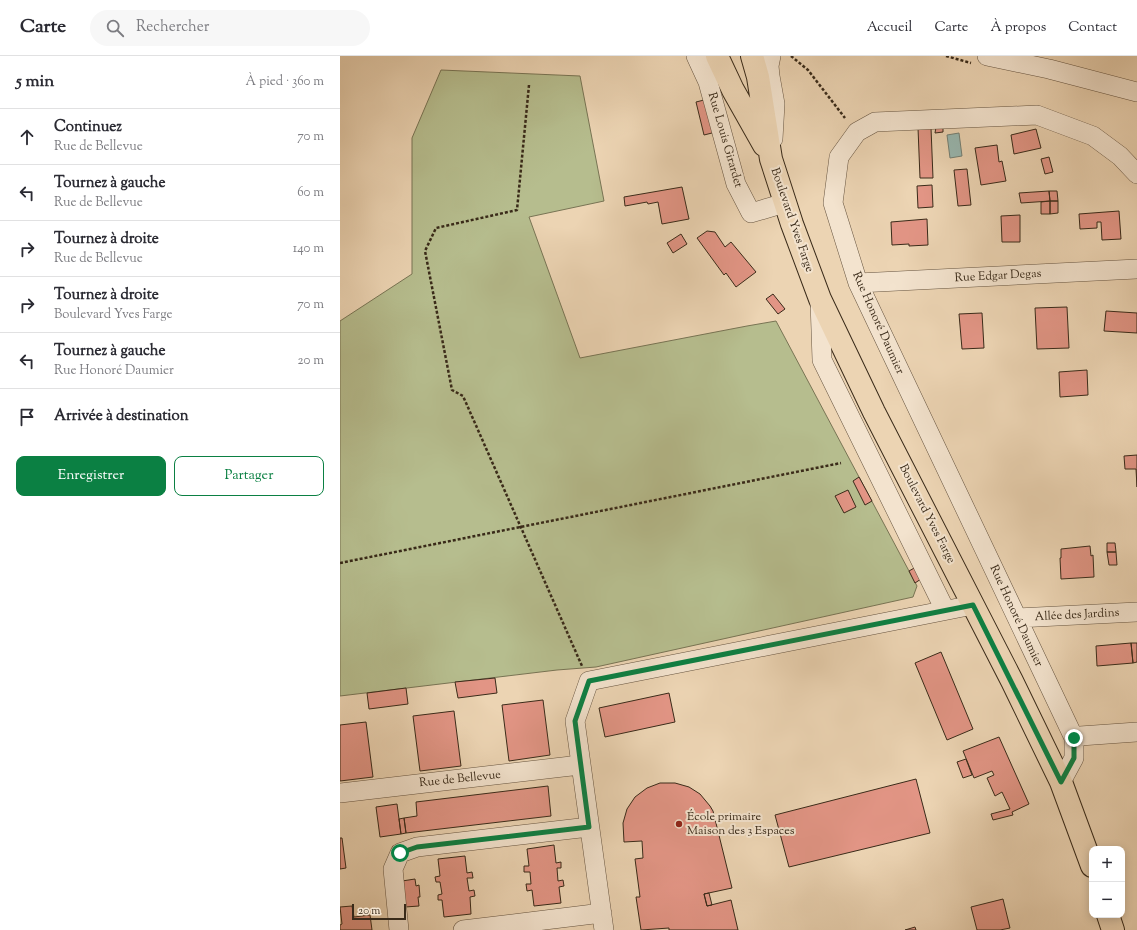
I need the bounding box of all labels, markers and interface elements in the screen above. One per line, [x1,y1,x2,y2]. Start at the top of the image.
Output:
search box [90,10,370,46]
text: Carte [20,14,66,41]
icon: search [104,17,126,39]
text: Rechercher [136,17,209,38]
text: Accueil [867,18,912,38]
text: Carte [934,18,968,38]
text: À propos [990,18,1046,38]
text: Contact [1068,18,1117,38]
text: 5 min [16,70,54,94]
text: À pied · 360 m [246,73,324,91]
street label: Rue Louis Girardet [703,90,747,190]
text: Continuez [54,117,122,138]
icon: ahead [16,126,38,148]
text: 70 m [297,128,324,146]
text: Rue de Bellevue [54,138,143,156]
street label: Boulevard Yves Farge [766,165,818,275]
text: Tournez à gauche [54,173,165,194]
icon: left [16,182,38,204]
text: 60 m [297,184,324,202]
text: Rue de Bellevue [54,194,143,212]
text: Tournez à droite [54,229,159,250]
icon: right [16,238,38,260]
text: 140 m [293,240,324,258]
text: Rue de Bellevue [54,250,143,268]
street label: Rue Edgar Degas [954,265,1042,287]
street label: Rue Honoré Daumier [847,269,909,378]
text: Tournez à droite [54,285,159,306]
icon: right [16,294,38,316]
text: 70 m [297,296,324,314]
text: Boulevard Yves Farge [54,306,173,324]
text: Tournez à gauche [54,341,165,362]
icon: left [16,350,38,372]
text: 20 m [298,352,324,370]
text: Rue Honoré Daumier [54,362,174,380]
icon: arrive [16,406,38,428]
text: Arrivée à destination [54,406,189,427]
button: Enregistrer [16,456,166,496]
button: Partager [174,456,324,496]
street label: Boulevard Yves Farge [894,461,960,567]
street label: Rue Honoré Daumier [984,562,1048,670]
street label: Allée des Jardins [1034,604,1120,626]
route end [1065,729,1083,747]
street label: Rue de Bellevue [418,766,502,792]
place label: École primaire Maison des 3 Espaces [687,808,795,840]
marker: École primaire Maison des 3 Espaces [674,819,684,829]
route start [391,844,409,862]
map controls [1089,846,1125,918]
button: + [1089,846,1125,882]
button: − [1089,882,1125,918]
scale bar [352,902,406,921]
text: 20 m [358,903,380,919]

